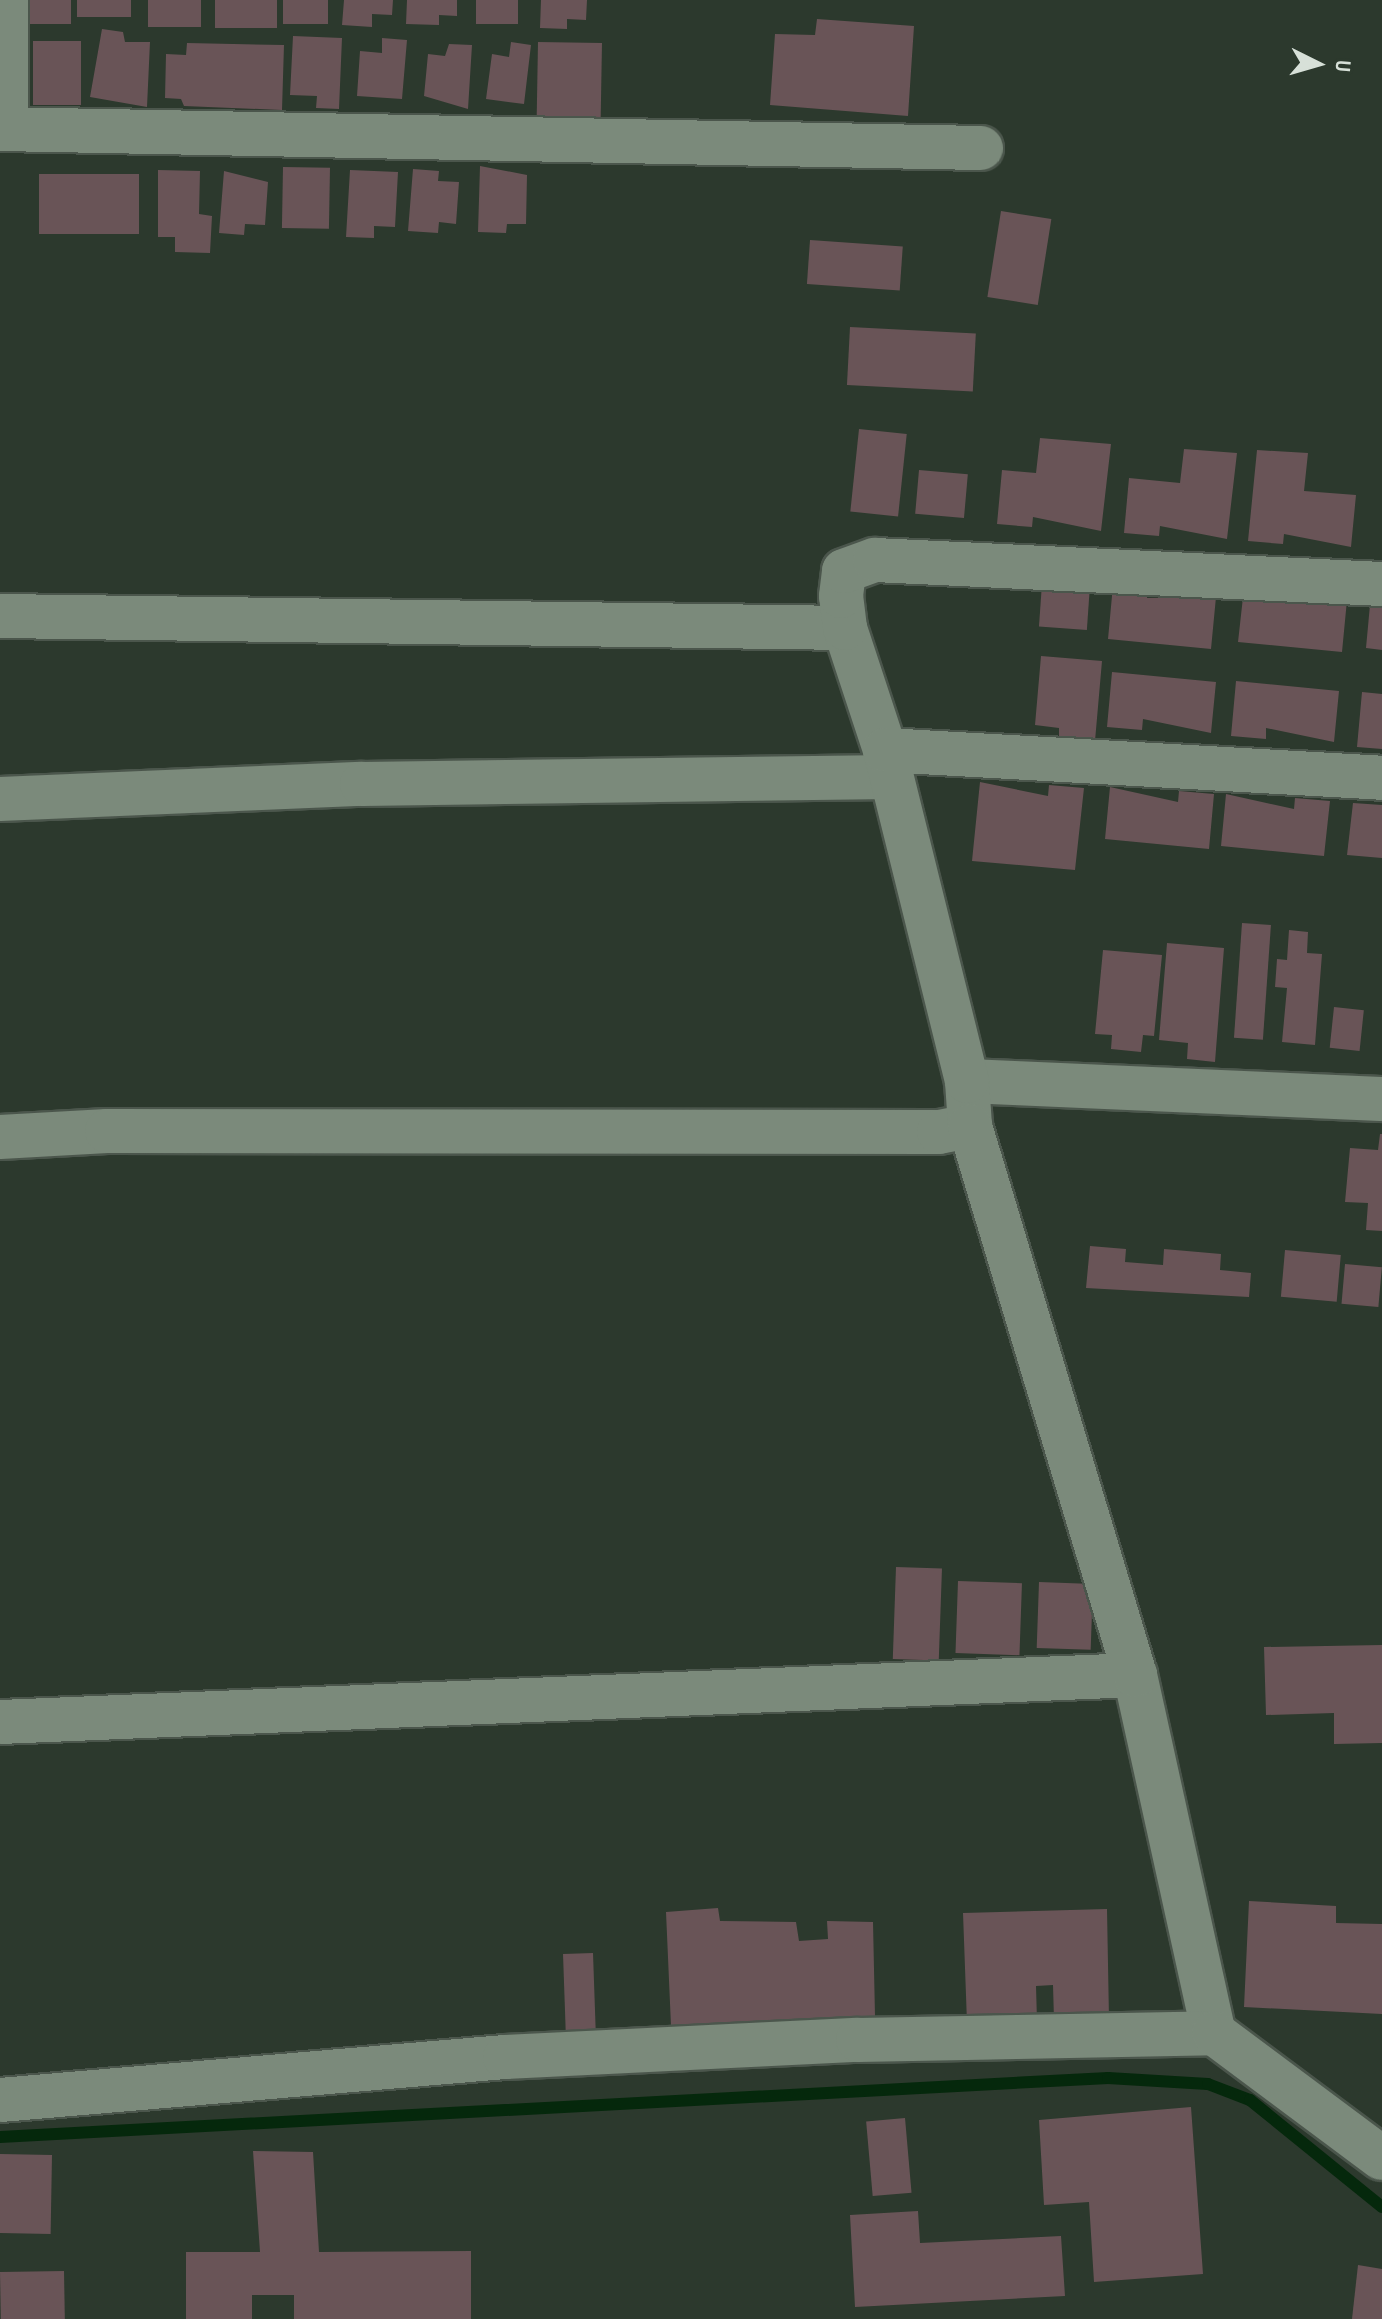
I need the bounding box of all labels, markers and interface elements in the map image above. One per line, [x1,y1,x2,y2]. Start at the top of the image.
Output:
north arrow [1278,24,1358,104]
text: U [1328,59,1356,73]

